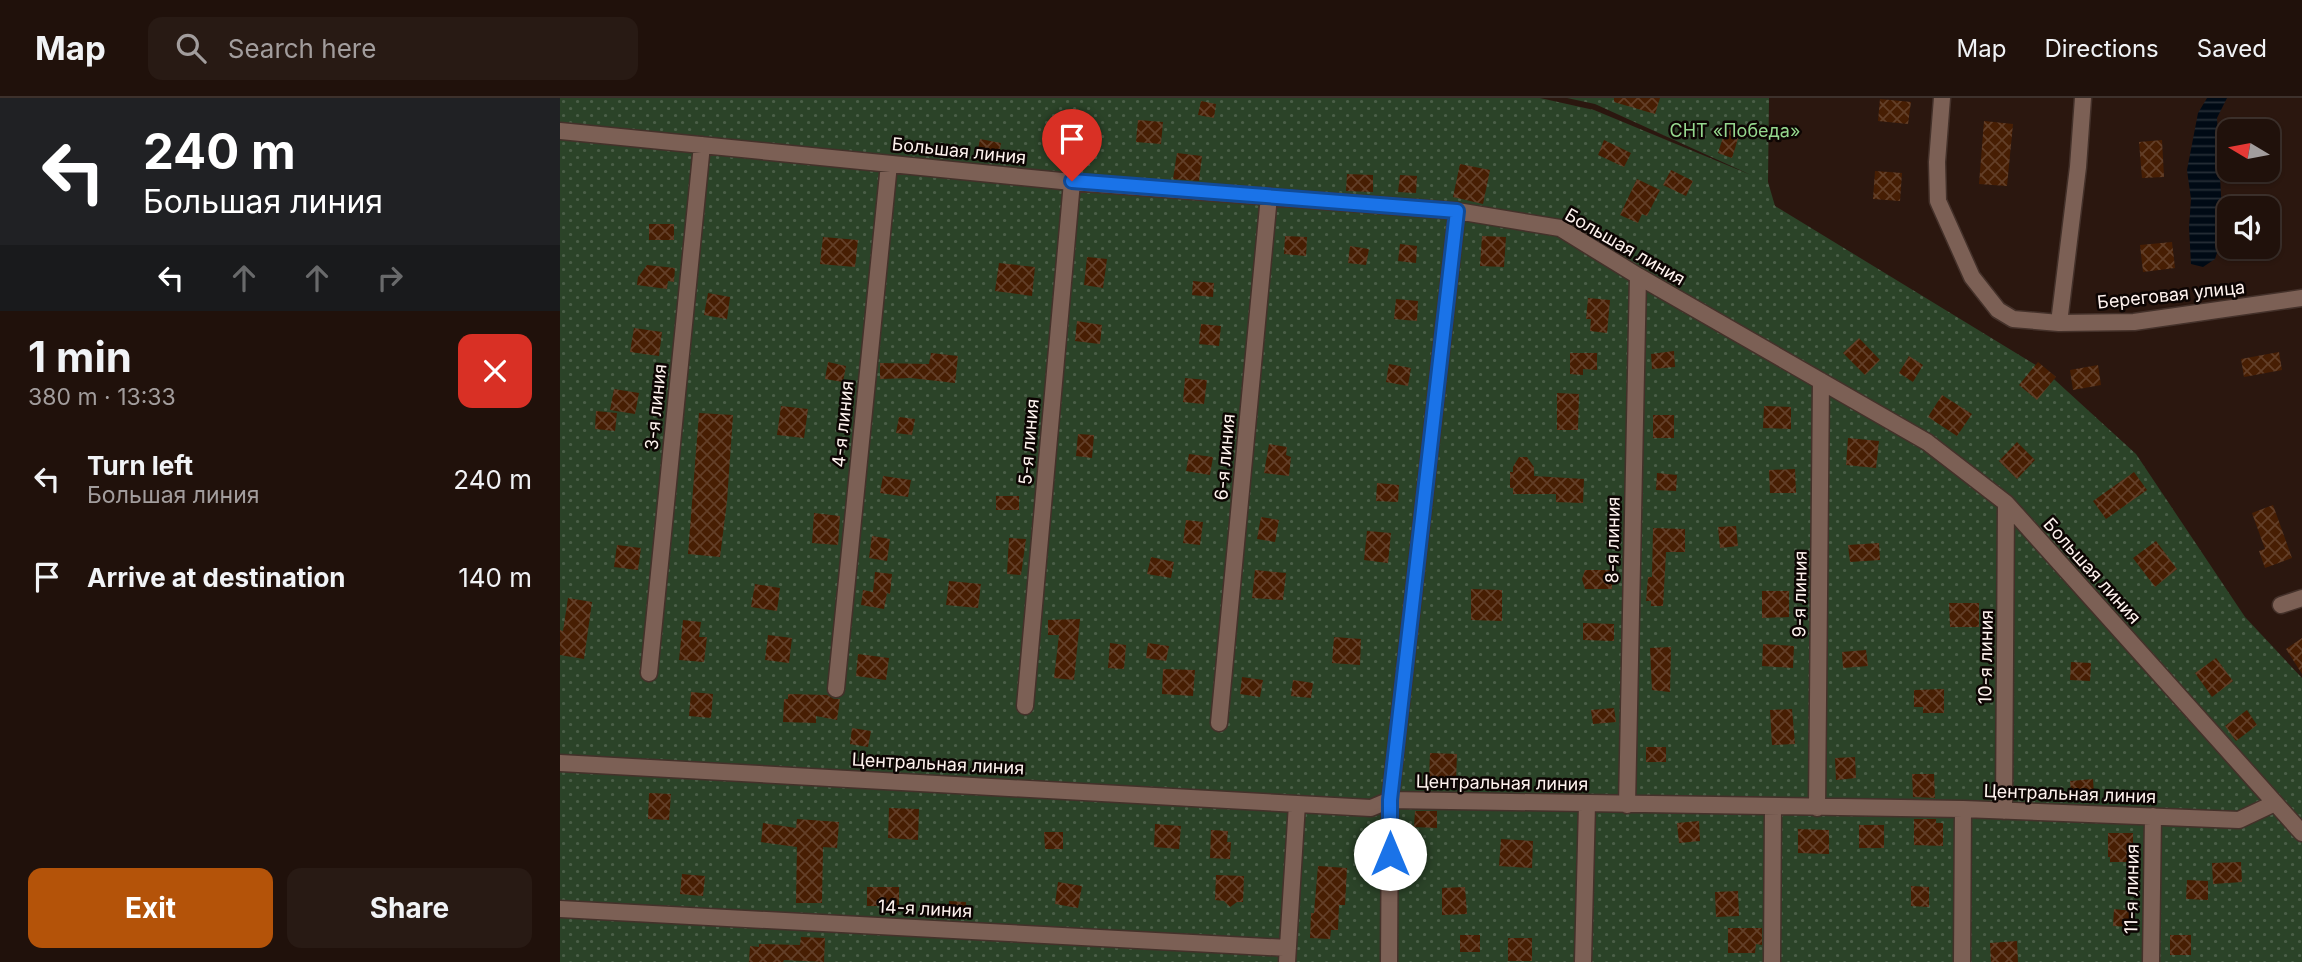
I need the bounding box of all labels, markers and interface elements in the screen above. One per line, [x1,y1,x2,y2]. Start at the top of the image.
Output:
search box [148,17,638,80]
text: Map [35,28,106,68]
icon: search [172,29,210,67]
text: Search here [228,33,376,64]
text: Map [1957,34,2006,63]
text: Directions [2044,34,2159,63]
text: Saved [2197,34,2267,63]
pin [1042,109,1102,181]
north arrow [2217,119,2280,182]
map controls [2217,119,2280,259]
icon: arrive [1053,120,1091,158]
park label: СНТ «Победа» [1670,120,1800,141]
text: 240 m [143,122,296,181]
icon: left [28,126,119,217]
street label: Большая линия [891,133,1027,168]
text: Большая линия [143,182,383,221]
button: sound [2217,196,2280,259]
street label: Большая линия [1562,204,1689,289]
icon: left [152,259,190,297]
icon: ahead [225,259,263,297]
icon: ahead [298,259,336,297]
icon: right [371,259,409,297]
street label: Береговая улица [2096,276,2246,313]
text: 1 min [28,331,132,382]
button: close [458,334,532,408]
street label: 3-я линия [641,363,670,451]
street label: 4-я линия [828,379,858,468]
text: 380 m · 13:33 [28,383,176,411]
street label: 5-я линия [1014,398,1043,486]
street label: 6-я линия [1210,413,1239,501]
text: Turn left [87,450,193,481]
icon: left [28,460,66,498]
text: 240 m [453,464,532,495]
text: Большая линия [87,481,260,509]
street label: 8-я линия [1601,496,1624,584]
street label: Большая линия [2039,513,2145,628]
street label: 9-я линия [1788,550,1811,638]
icon: arrive [28,558,66,596]
text: Arrive at destination [87,562,346,593]
text: 140 m [458,562,532,593]
street label: 10-я линия [1974,610,1997,704]
street label: Центральная линия [851,748,1025,779]
street label: Центральная линия [1416,770,1588,795]
street label: Центральная линия [1983,780,2157,807]
position arrow [1353,817,1427,891]
street label: 11-я линия [2120,844,2143,934]
button: Exit [28,868,273,948]
button: Share [287,868,532,948]
street label: 14-я линия [877,896,973,921]

